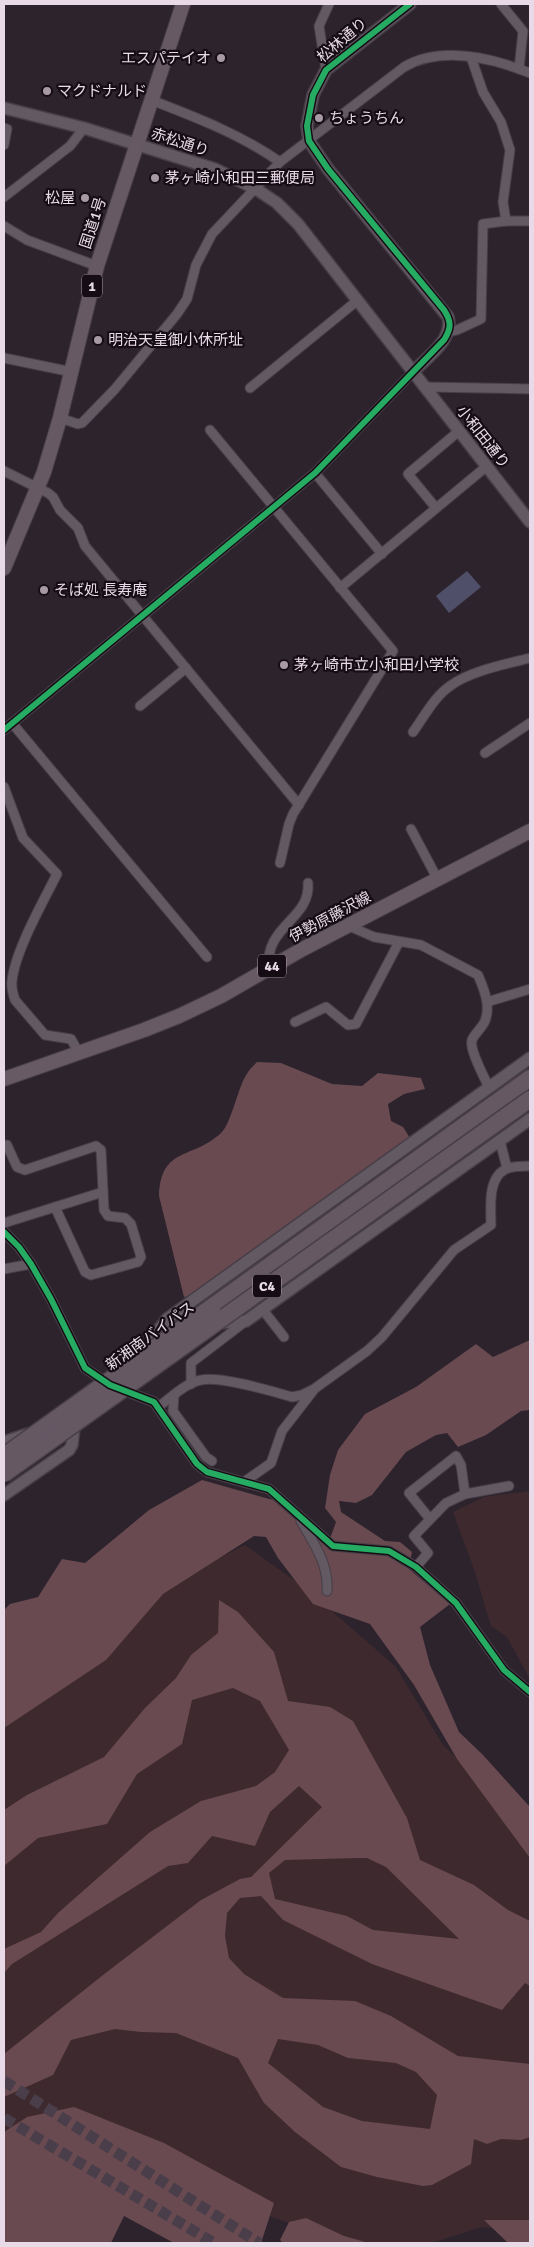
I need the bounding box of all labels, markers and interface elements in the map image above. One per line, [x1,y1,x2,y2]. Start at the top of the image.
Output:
street label: 松林通り [313,14,371,66]
place label: エスパテイオ [121,49,211,67]
marker: エスパテイオ [215,52,227,64]
place label: マクドナルド [57,82,147,100]
marker: マクドナルド [41,85,53,97]
place label: ちょうちん [329,109,404,127]
marker: ちょうちん [313,112,325,124]
street label: 赤松通り [149,124,211,160]
place label: 茅ヶ崎小和田三郵便局 [165,169,315,187]
marker: 茅ヶ崎小和田三郵便局 [149,172,161,184]
place label: 松屋 [45,189,75,207]
marker: 松屋 [79,192,91,204]
street label: 国道1号 [76,195,110,251]
road number: 1 [82,274,102,298]
place label: 明治天皇御小休所址 [108,331,243,349]
marker: 明治天皇御小休所址 [92,334,104,346]
street label: 小和田通り [453,402,513,472]
place label: そば処 長寿庵 [54,581,147,599]
marker: そば処 長寿庵 [38,584,50,596]
place label: 茅ヶ崎市立小和田小学校 [294,656,459,674]
marker: 茅ヶ崎市立小和田小学校 [278,659,290,671]
street label: 伊勢原藤沢線 [286,888,374,946]
road number: 44 [258,954,286,978]
road number: C4 [253,1274,281,1298]
street label: 新湘南バイパス [102,1298,198,1374]

